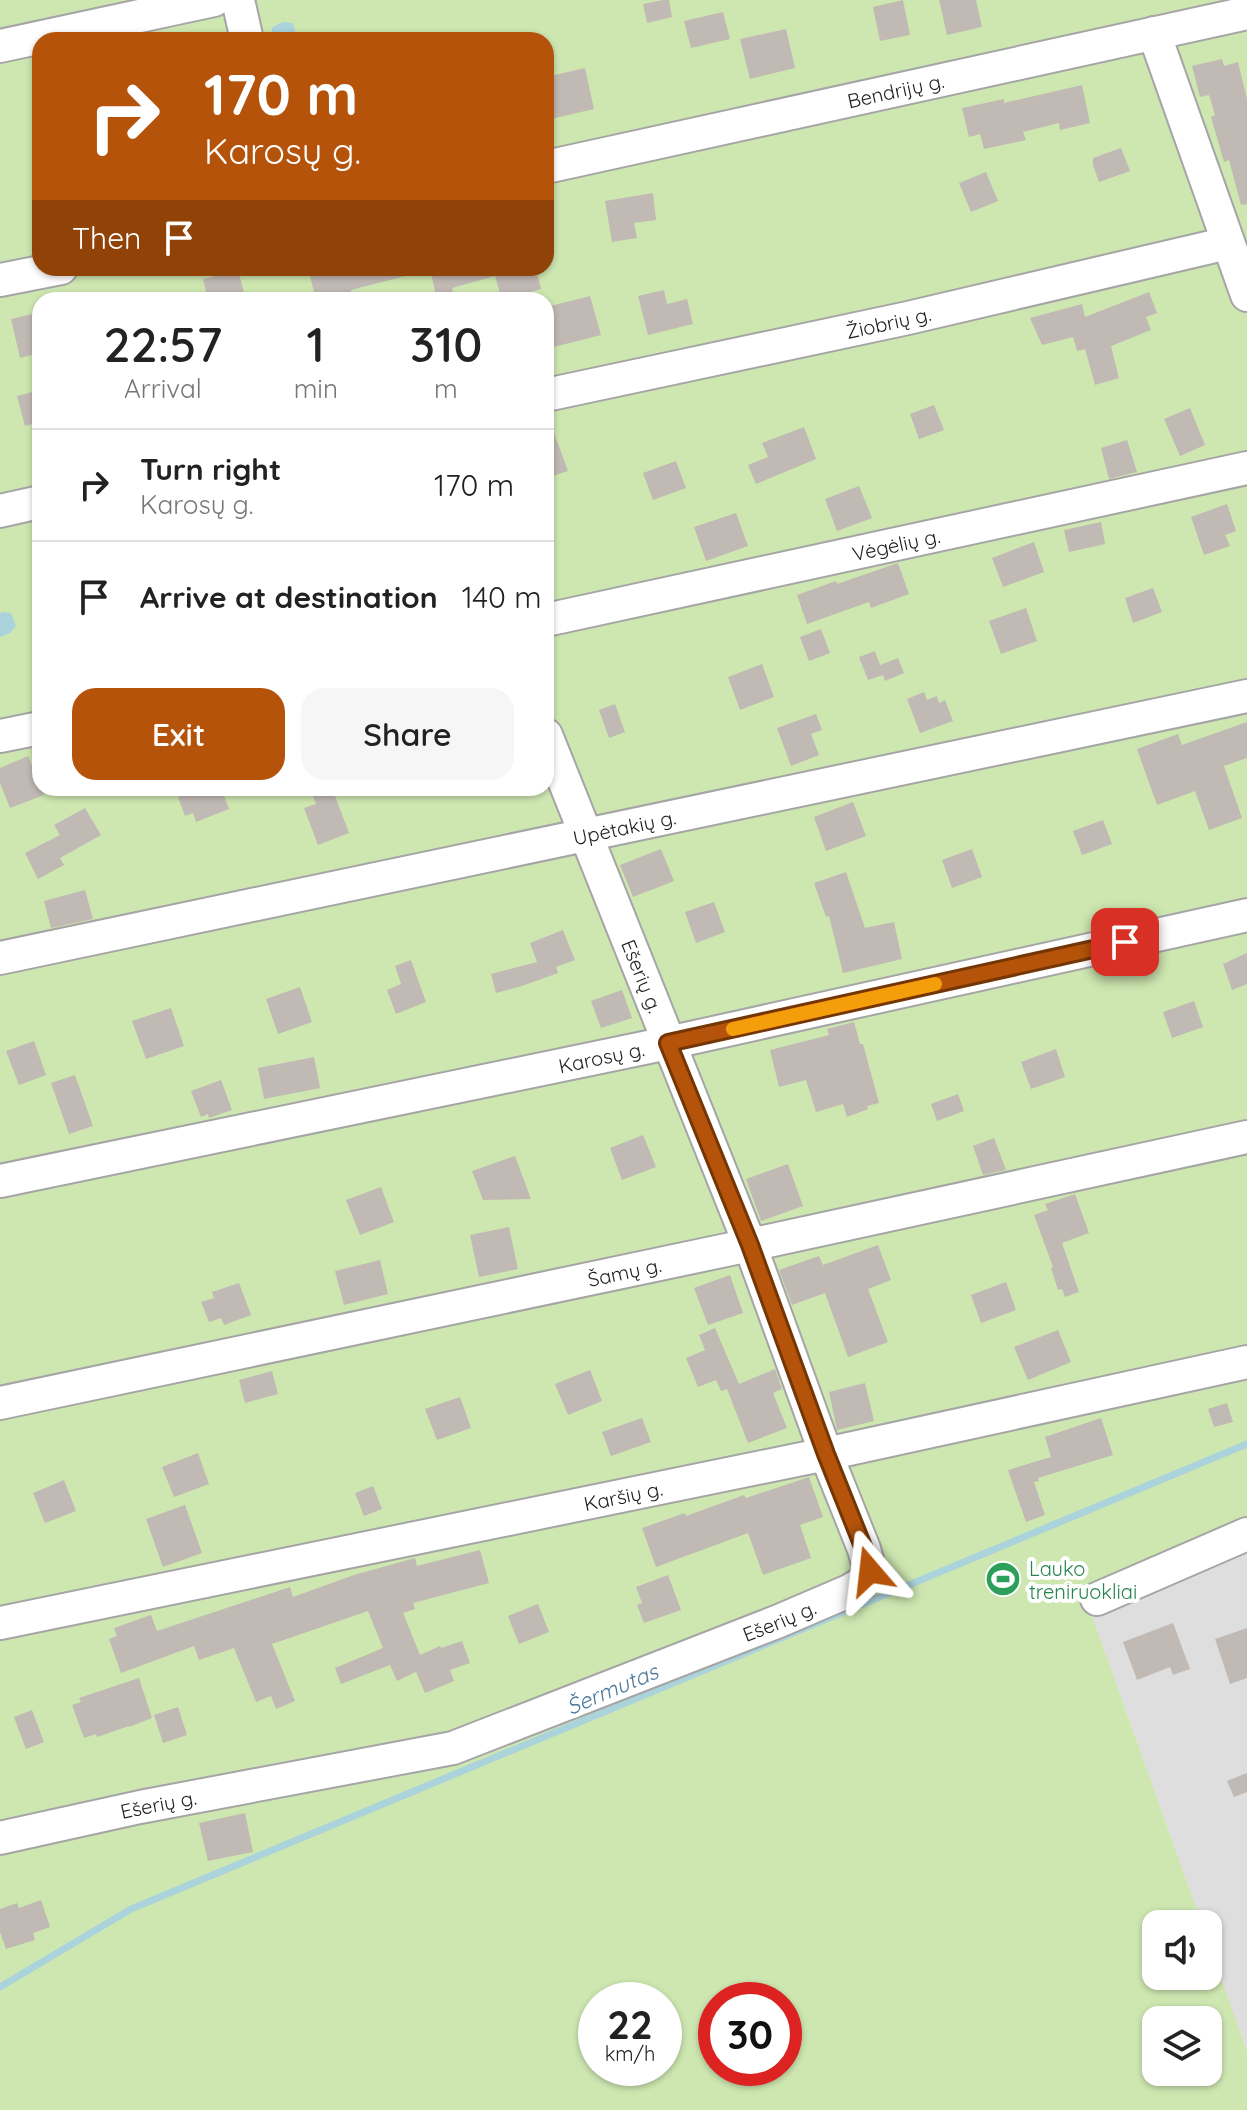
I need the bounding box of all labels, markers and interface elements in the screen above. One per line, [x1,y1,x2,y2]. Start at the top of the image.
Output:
text: 170 m [204,59,358,129]
icon: right [72,64,176,168]
street label: Bendrijų g. [845,67,946,113]
text: Karosų g. [204,128,361,173]
icon: arrive [157,216,201,260]
text: Then [72,219,141,257]
street label: Žiobrių g. [844,301,933,343]
text: 22:57 [103,314,222,374]
text: 1 [307,314,325,374]
text: 310 [409,314,483,374]
text: Arrival [124,372,202,405]
text: min [294,372,338,405]
text: m [434,372,458,405]
text: Turn right [140,450,281,488]
icon: right [72,463,116,507]
text: 170 m [434,466,514,504]
text: Karosų g. [140,488,253,521]
street label: Vėgėlių g. [850,522,942,566]
icon: arrive [72,575,116,619]
text: Arrive at destination [140,578,438,616]
text: 140 m [462,578,542,616]
button: Exit [72,688,285,780]
button: Share [301,688,514,780]
street label: Upėtakių g. [571,804,678,850]
pin [1091,908,1159,976]
icon: arrive [1103,920,1147,964]
street label: Ešerių g. [616,936,668,1016]
street label: Karosų g. [556,1036,647,1078]
street label: Šamų g. [585,1252,663,1291]
street label: Karšių g. [581,1475,665,1516]
position arrow [828,1529,912,1613]
place label: Lauko treniruokliai [1029,1556,1137,1604]
sports icon: Lauko treniruokliai [984,1560,1022,1598]
street label: Ešerių g. [739,1594,820,1647]
water label: Šermutas [562,1657,664,1721]
street label: Ešerių g. [118,1784,198,1824]
map controls [1142,1910,1222,2086]
button: sound [1142,1910,1222,1990]
speed limit sign: 30 [698,1982,802,2086]
text: 22 [607,1999,653,2049]
button: layers [1142,2006,1222,2086]
text: km/h [605,2041,655,2066]

